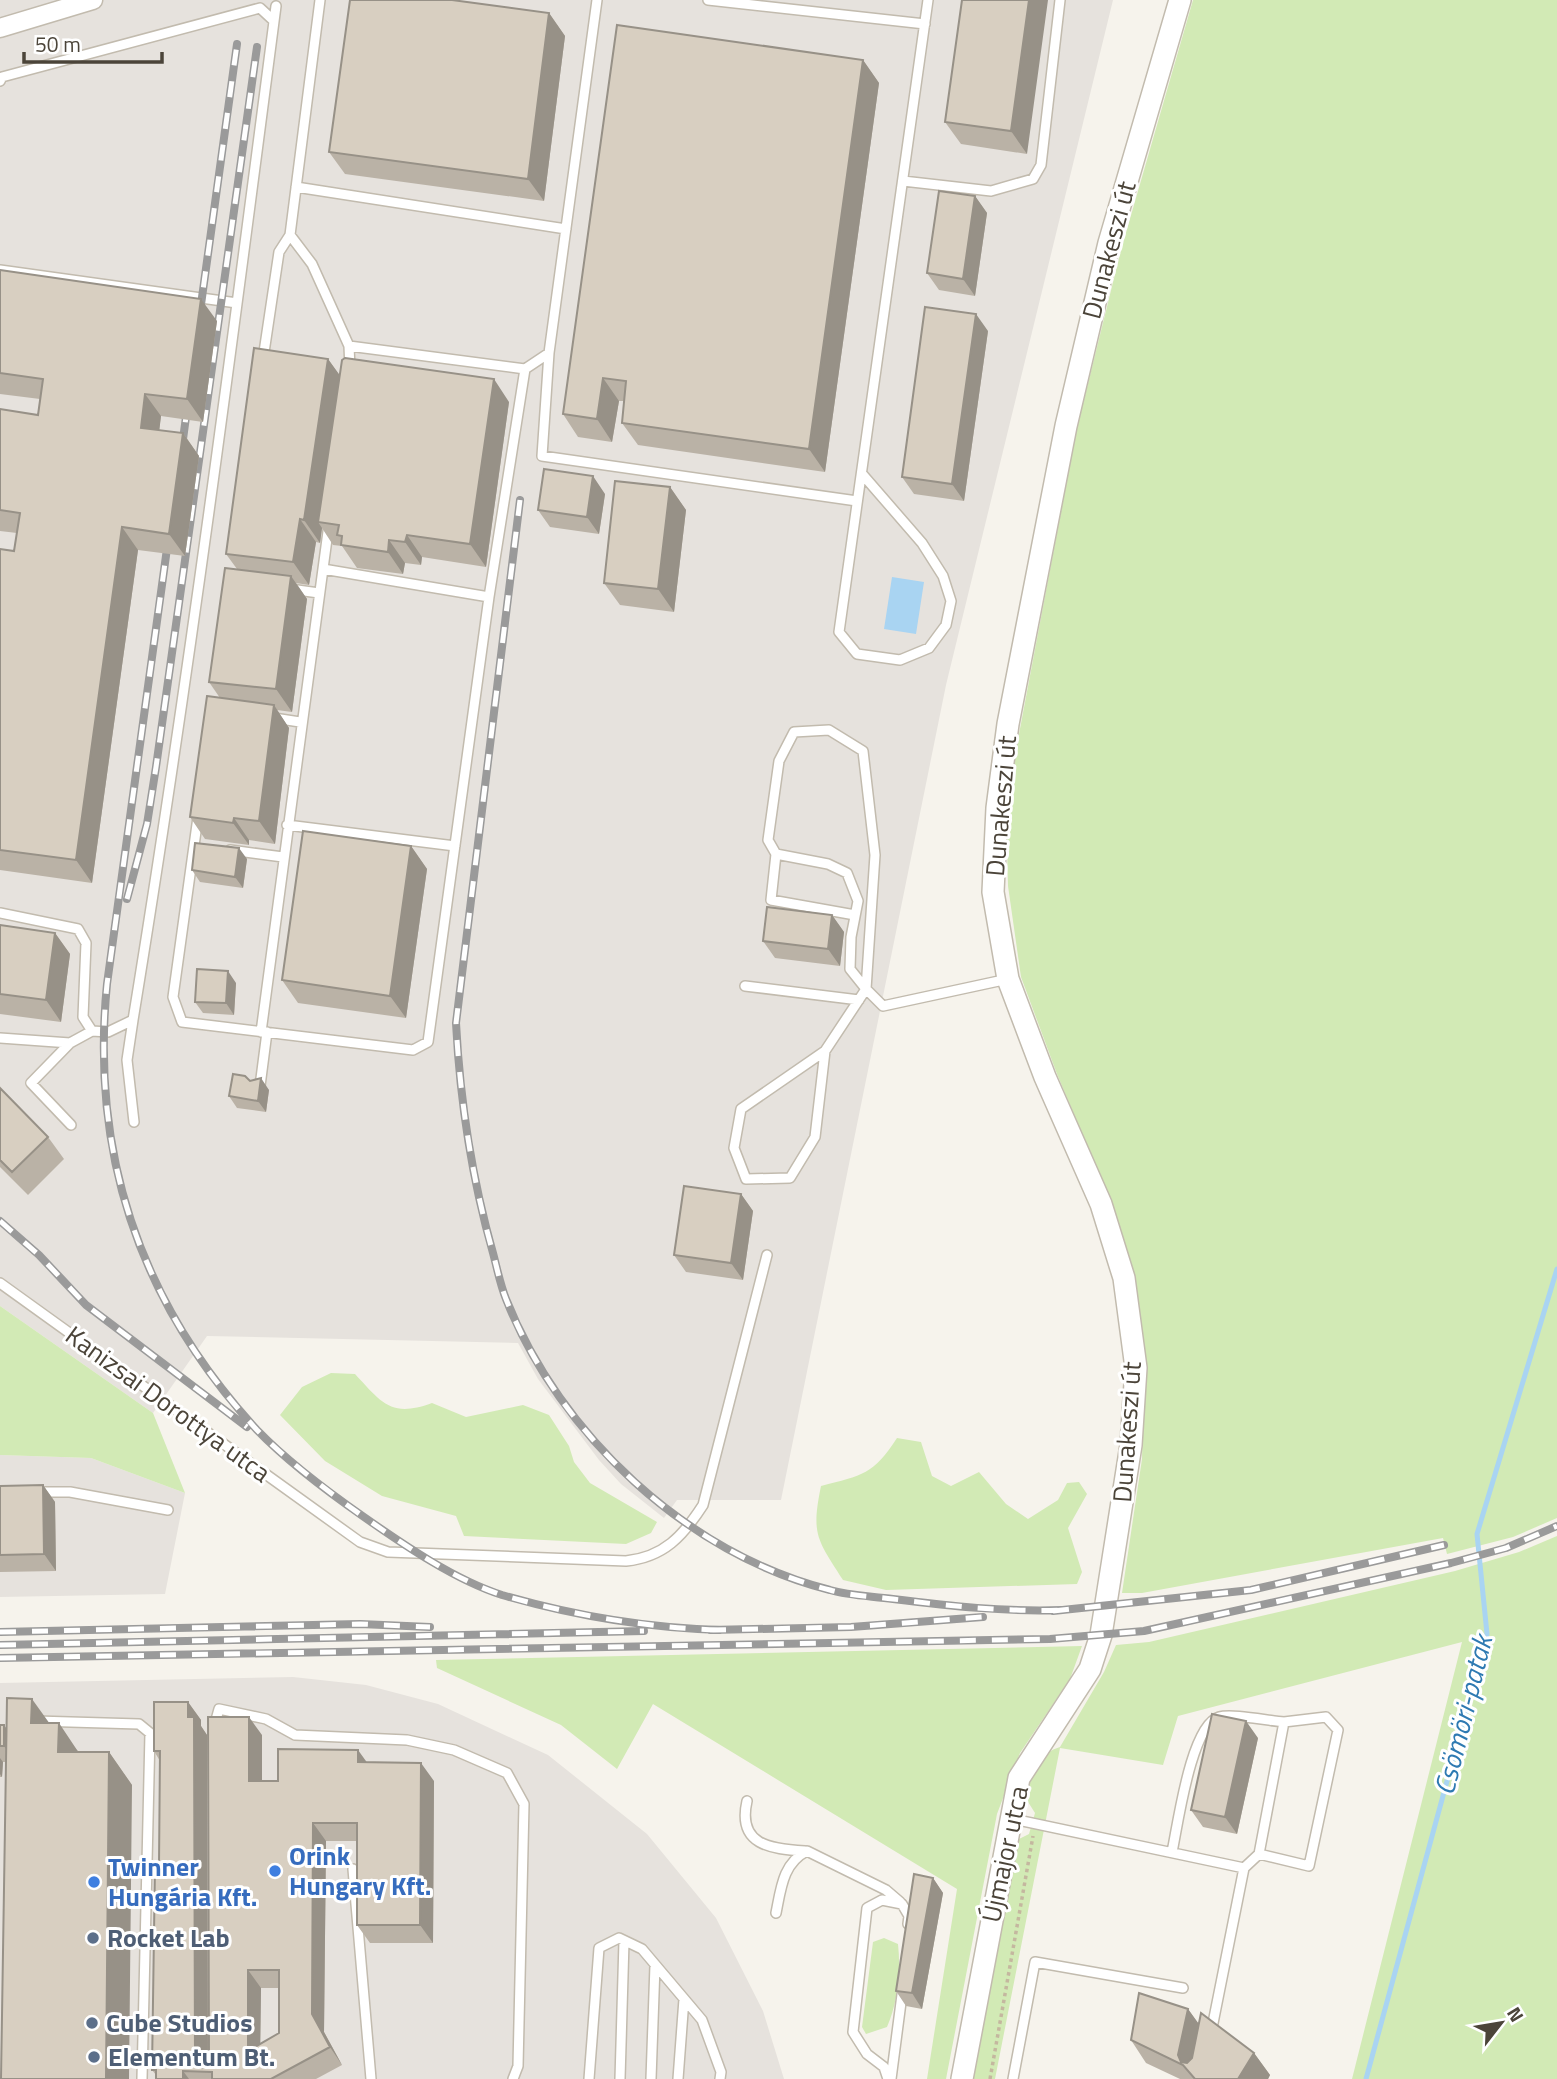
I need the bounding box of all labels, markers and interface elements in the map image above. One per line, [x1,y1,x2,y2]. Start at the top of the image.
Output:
scale bar [24,21,163,65]
text: 50 m [35,28,81,60]
street label: Dunakeszi út [1071,177,1146,323]
street label: Dunakeszi út [975,734,1026,878]
street label: Kanizsai Dorottya utca [58,1316,279,1491]
street label: Dunakeszi út [1102,1360,1151,1504]
water label: Csömöri-patak [1422,1627,1504,1799]
street label: Újmajor utca [971,1782,1038,1926]
place label: Orink Hungary Kft. [289,1836,431,1905]
place label: Twinner Hungária Kft. [108,1847,257,1916]
marker: Orink Hungary Kft. [267,1863,283,1879]
marker: Twinner Hungária Kft. [86,1874,102,1890]
place label: Rocket Lab [107,1918,230,1957]
marker: Rocket Lab [85,1930,101,1946]
north arrow [1466,1988,1536,2058]
text: N [1500,2001,1532,2027]
place label: Cube Studios [106,2003,252,2042]
marker: Cube Studios [84,2015,100,2031]
place label: Elementum Bt. [108,2037,275,2076]
marker: Elementum Bt. [86,2049,102,2065]

